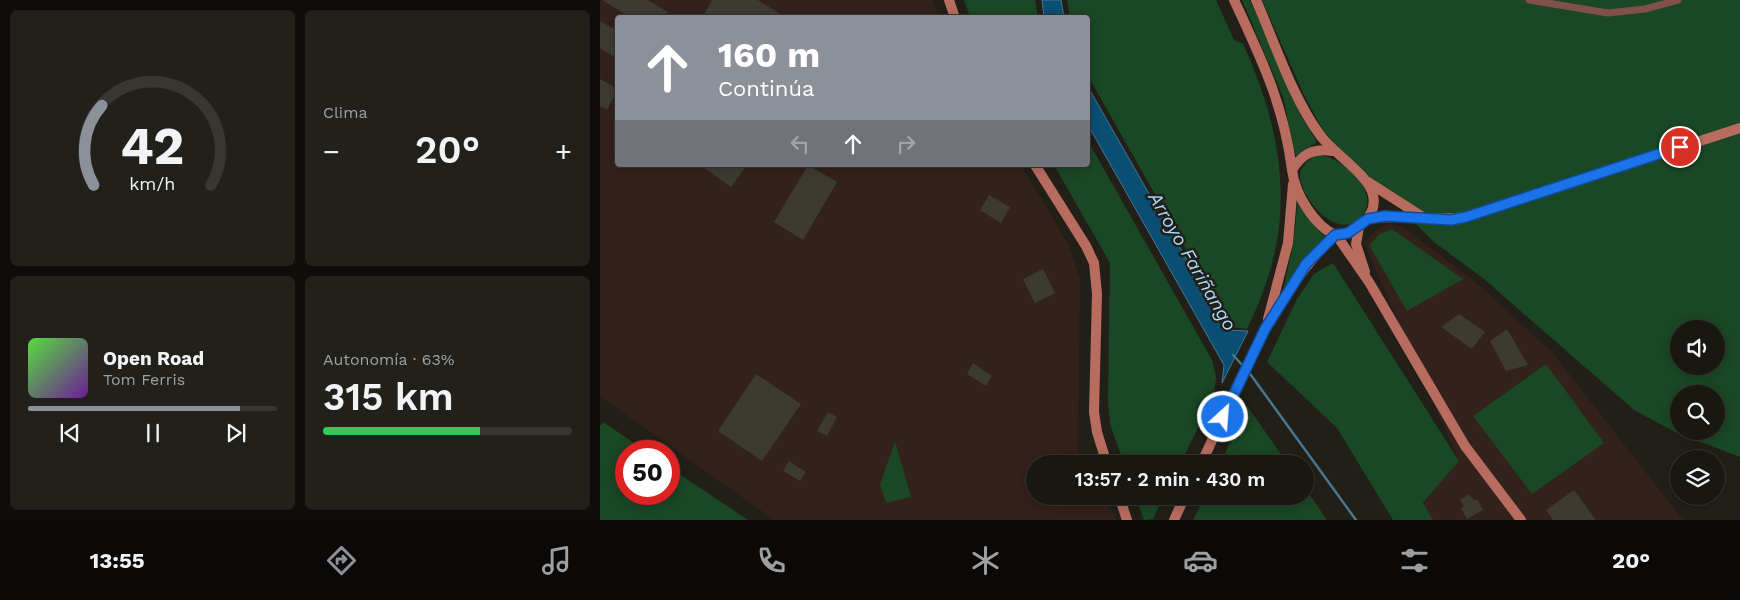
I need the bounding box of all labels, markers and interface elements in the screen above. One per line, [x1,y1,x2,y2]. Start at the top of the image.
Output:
text: 160 m [718,34,820,76]
icon: ahead [635,35,700,100]
text: Continúa [718,76,814,101]
text: Clima [323,103,367,122]
text: 42 [121,116,184,177]
pin [1659,126,1701,168]
text: 20° [415,128,480,172]
icon: left [786,130,814,158]
icon: ahead [839,130,867,158]
icon: right [892,130,920,158]
icon: arrive [1666,133,1694,161]
text: − [323,135,340,168]
text: + [555,135,572,168]
text: km/h [129,173,176,194]
water label: Arroyo Fariñango [1143,187,1242,335]
map controls [1670,320,1725,505]
button: sound [1670,320,1725,375]
text: Open Road [103,347,204,370]
text: Autonomía · 63% [323,350,455,369]
text: Tom Ferris [103,370,185,389]
text: 315 km [323,375,454,419]
button: search [1670,385,1725,440]
position arrow [1196,390,1248,442]
icon: previous [56,419,84,447]
icon: pause [139,419,167,447]
icon: next [222,419,250,447]
speed limit sign: 50 [615,440,680,505]
button: layers [1670,450,1725,505]
text: 13:57 · 2 min · 430 m [1075,468,1265,491]
icon: directions [324,543,359,578]
icon: music [539,543,574,578]
icon: phone [754,543,789,578]
icon: climate [968,543,1003,578]
icon: car [1183,543,1218,578]
icon: filters [1397,543,1432,578]
text: 13:55 [90,548,145,573]
text: 20° [1612,548,1650,573]

